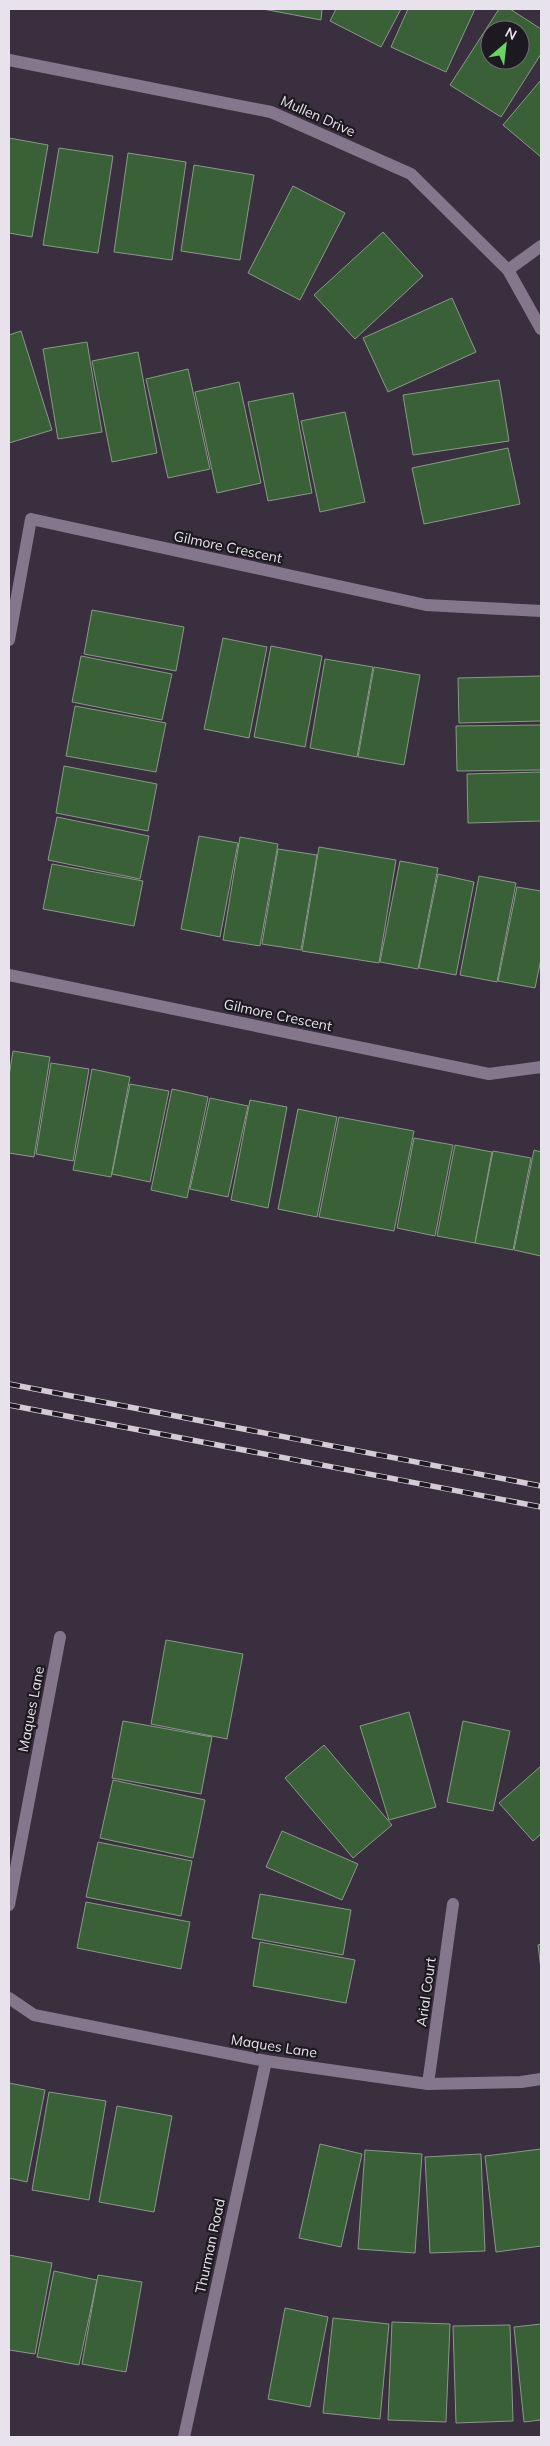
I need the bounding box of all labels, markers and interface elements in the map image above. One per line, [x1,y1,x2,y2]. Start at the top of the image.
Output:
north arrow [480,20,530,70]
text: N [502,23,520,44]
street label: Mullen Drive [278,91,358,141]
street label: Gilmore Crescent [172,527,284,567]
street label: Gilmore Crescent [222,995,334,1035]
street label: Maques Lane [14,1665,48,1753]
street label: Arial Court [412,1956,440,2028]
street label: Maques Lane [230,2030,318,2062]
street label: Thurman Road [191,2197,229,2295]

